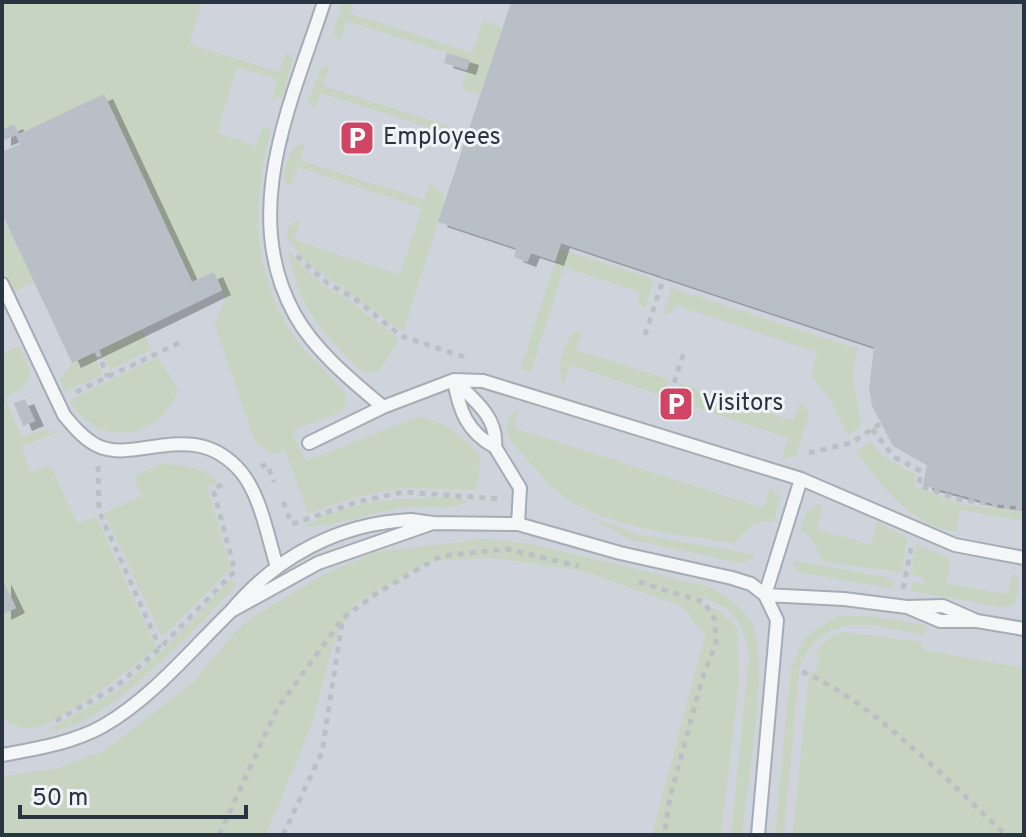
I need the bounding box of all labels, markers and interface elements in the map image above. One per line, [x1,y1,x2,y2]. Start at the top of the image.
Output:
parking icon: Employees [338,119,376,157]
place label: Employees [383,123,501,153]
parking icon: Visitors [657,385,695,423]
place label: Visitors [702,389,784,419]
scale bar [20,769,246,819]
text: 50 m [32,784,88,814]

